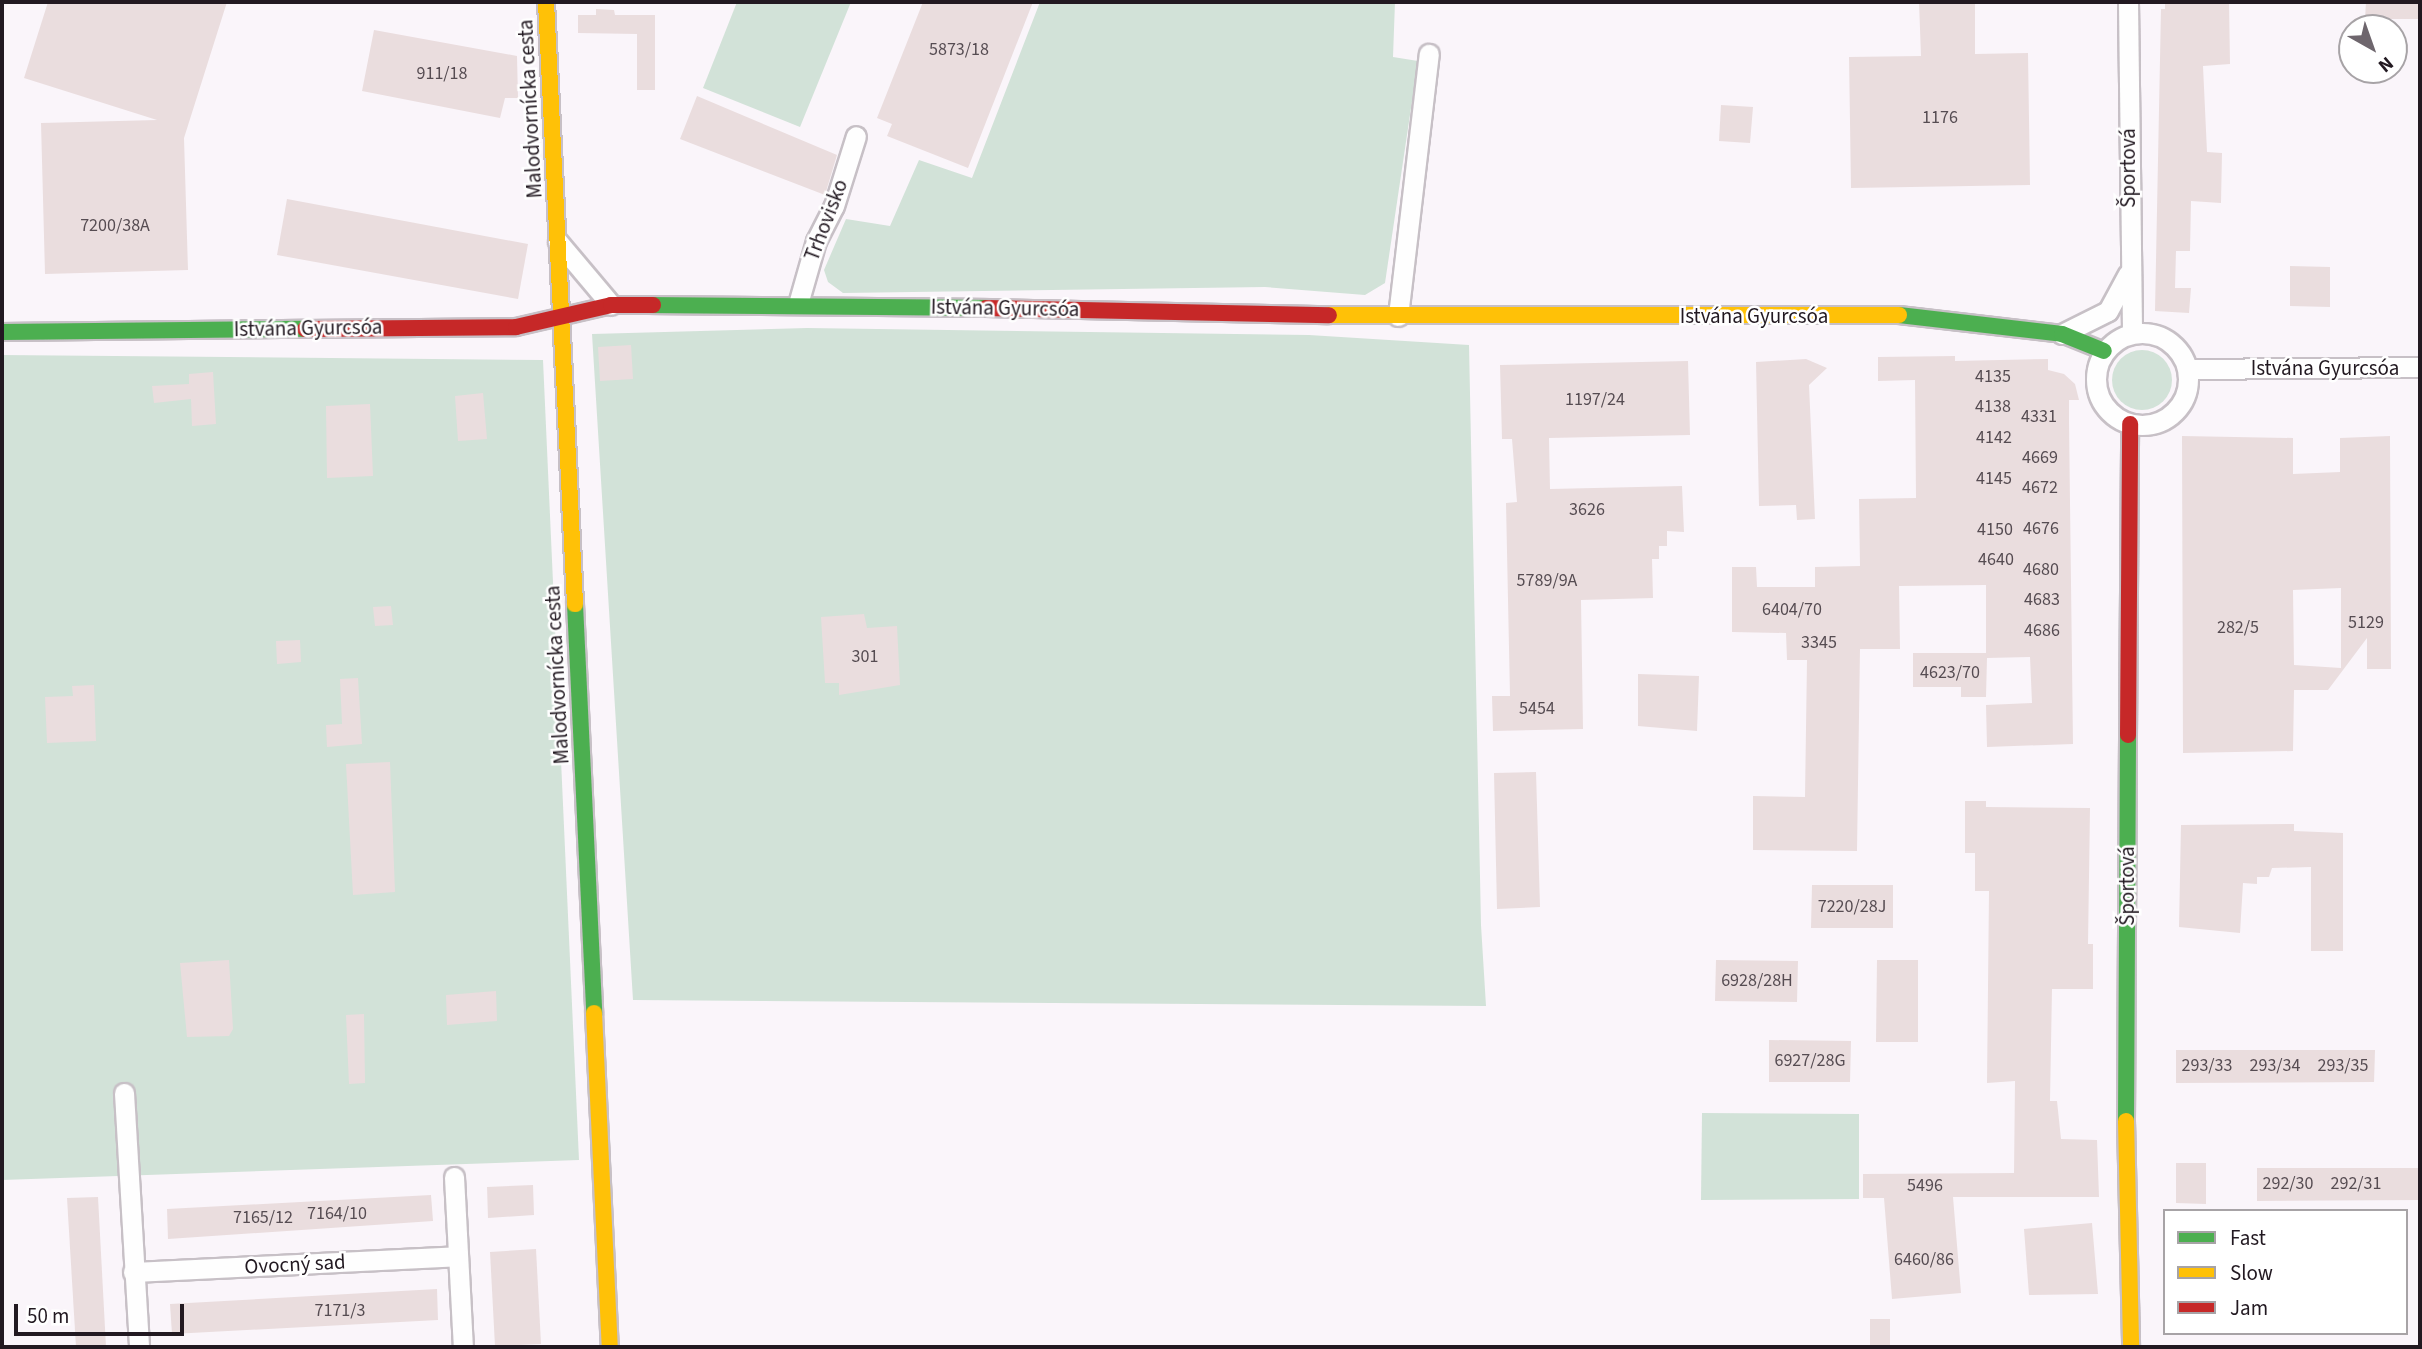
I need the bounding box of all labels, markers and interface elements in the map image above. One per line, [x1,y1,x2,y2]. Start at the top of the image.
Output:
north arrow [2338,14,2408,84]
street label: Malodvornícka cesta [513,19,547,199]
house number: 5873/18 [929,39,989,61]
text: N [2372,50,2399,78]
house number: 911/18 [416,63,468,85]
house number: 1176 [1922,107,1958,129]
street label: Športová [2115,128,2141,208]
street label: Trhovisko [799,176,853,264]
house number: 7200/38A [80,215,150,237]
street label: Istvána Gyurcsóa [931,294,1079,322]
street label: Istvána Gyurcsóa [1680,303,1828,329]
street label: Istvána Gyurcsóa [234,314,382,342]
street label: Istvána Gyurcsóa [2251,355,2399,381]
house number: 4135 [1975,366,2011,388]
house number: 1197/24 [1565,389,1625,411]
house number: 4138 [1975,396,2011,418]
house number: 4331 [2021,406,2057,428]
house number: 4142 [1976,427,2012,449]
house number: 4669 [2022,447,2058,469]
house number: 4145 [1976,468,2012,490]
house number: 4672 [2022,477,2058,499]
house number: 3626 [1569,499,1605,521]
house number: 4676 [2023,518,2059,540]
house number: 4150 [1977,519,2013,541]
house number: 4640 [1978,549,2014,571]
house number: 4680 [2023,559,2059,581]
house number: 5789/9A [1517,570,1577,592]
street label: Malodvornícka cesta [540,585,574,765]
house number: 4683 [2024,589,2060,611]
house number: 6404/70 [1762,599,1822,621]
house number: 5129 [2348,612,2384,634]
house number: 282/5 [2217,617,2259,639]
house number: 4686 [2024,620,2060,642]
house number: 3345 [1801,632,1837,654]
house number: 301 [852,646,878,668]
house number: 4623/70 [1920,662,1980,684]
house number: 5454 [1519,698,1555,720]
street label: Športová [2114,846,2140,926]
house number: 7220/28J [1818,896,1886,918]
house number: 6928/28H [1721,970,1793,992]
house number: 6927/28G [1774,1050,1846,1072]
house number: 293/33 [2181,1055,2233,1077]
house number: 293/34 [2249,1055,2301,1077]
house number: 293/35 [2317,1055,2369,1077]
house number: 292/30 [2262,1173,2314,1195]
house number: 292/31 [2330,1173,2382,1195]
house number: 5496 [1907,1175,1943,1197]
house number: 7164/10 [307,1203,367,1225]
house number: 7165/12 [233,1207,293,1229]
legend [2163,1209,2408,1335]
text: Fast [2230,1223,2266,1253]
street label: Ovocný sad [244,1249,346,1279]
house number: 6460/86 [1894,1249,1954,1271]
text: Slow [2230,1258,2273,1288]
scale bar [18,1290,187,1334]
text: Jam [2230,1293,2268,1323]
house number: 7171/3 [314,1300,366,1322]
text: 50 m [27,1301,69,1331]

